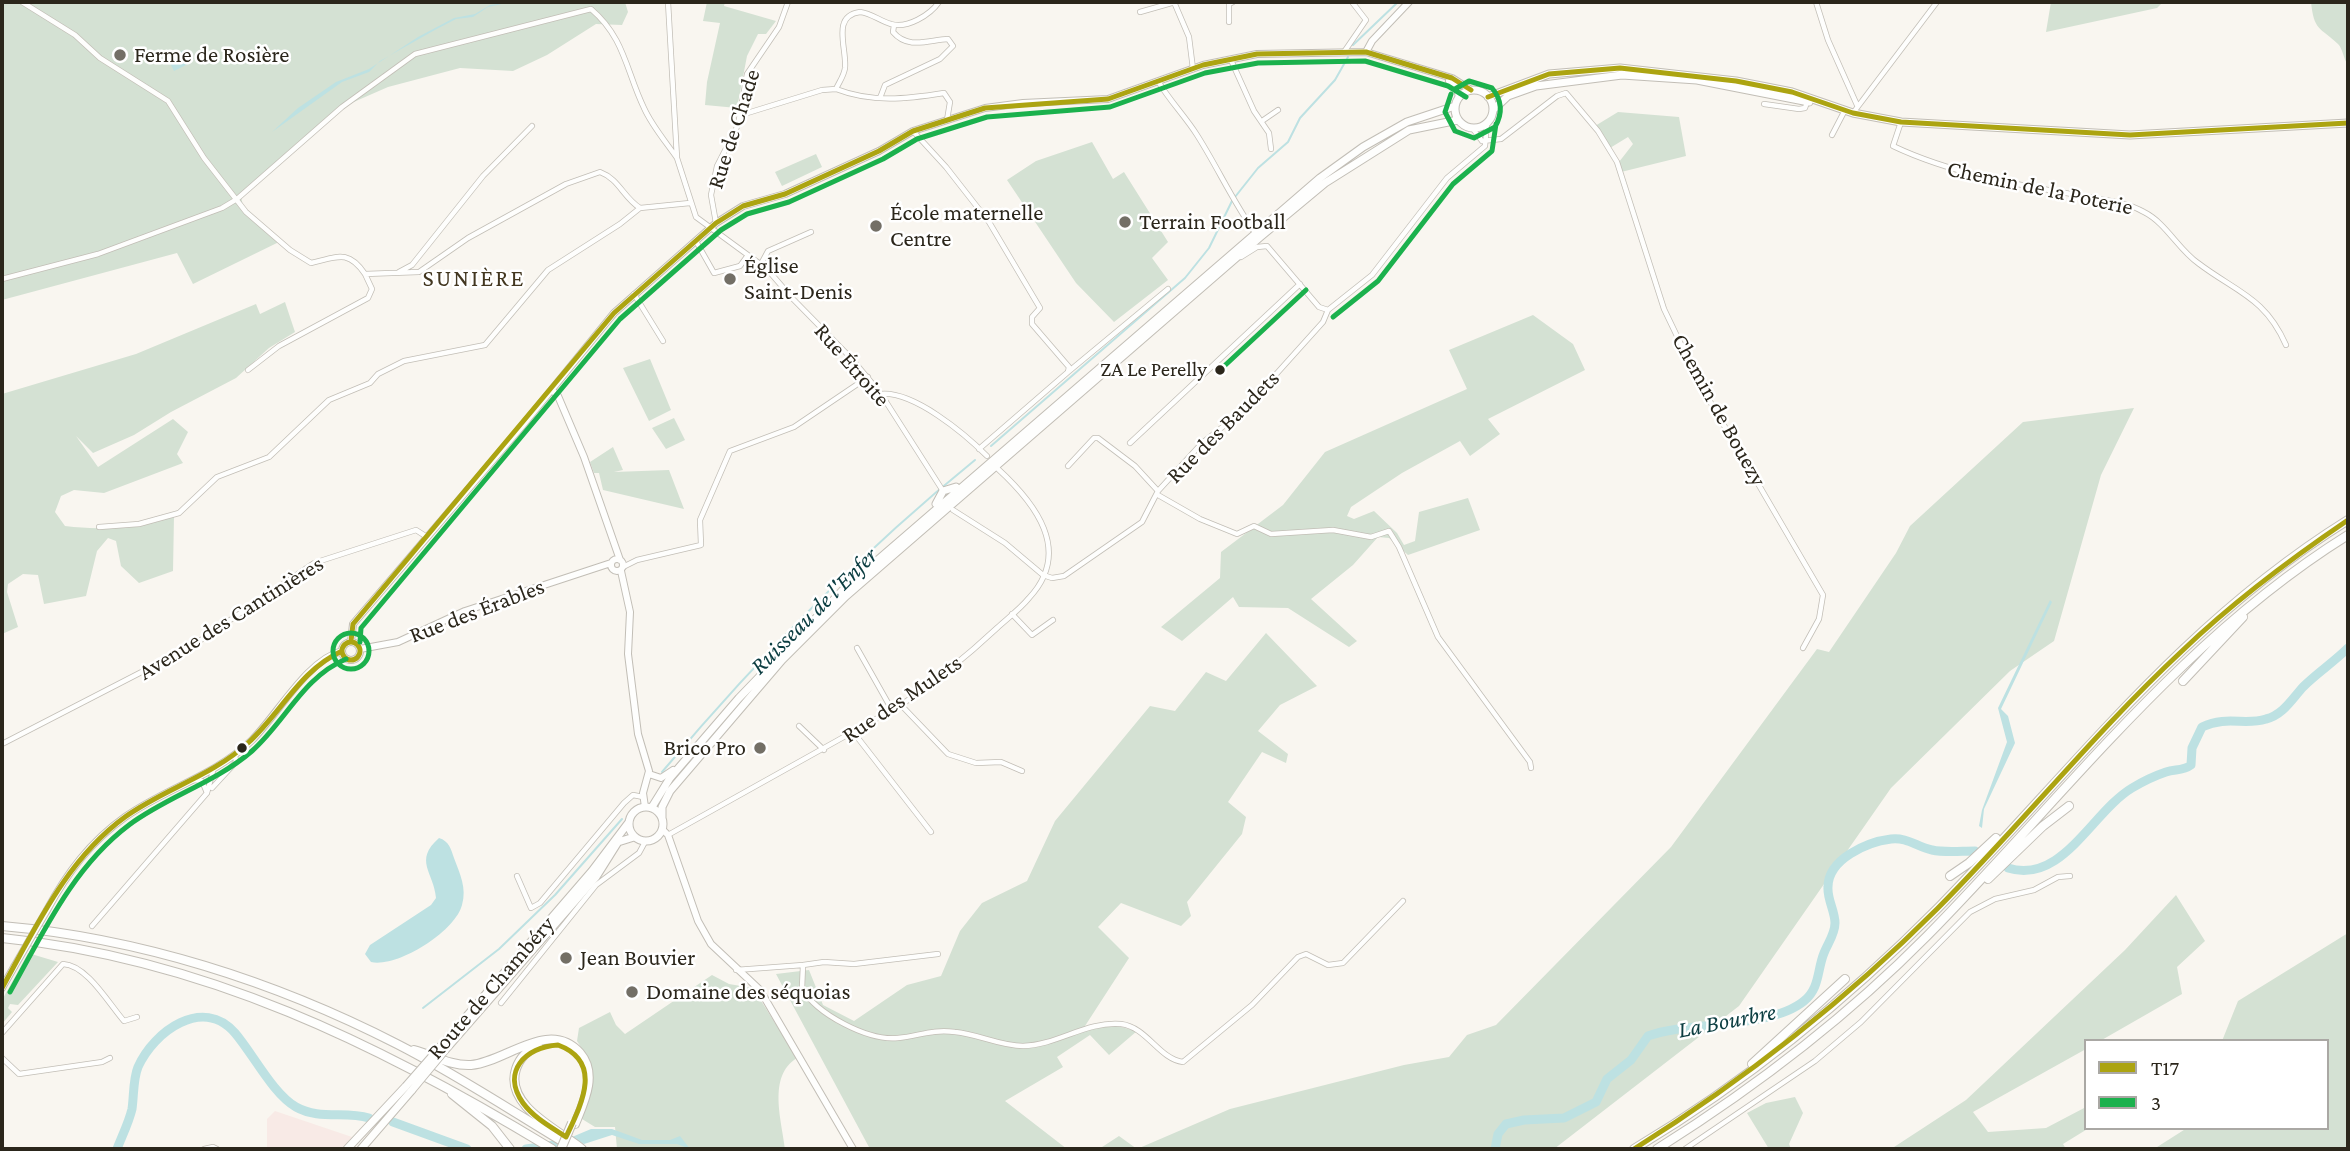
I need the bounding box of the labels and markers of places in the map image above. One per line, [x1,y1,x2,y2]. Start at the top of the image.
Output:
place label: Ferme de Rosière [134,41,289,69]
marker: Ferme de Rosière [112,47,128,63]
place label: École maternelle Centre [890,199,1043,253]
place label: Terrain Football [1139,208,1286,236]
marker: Terrain Football [1117,214,1133,230]
marker: École maternelle Centre [868,218,884,234]
place label: Église Saint-Denis [744,252,852,306]
marker: Église Saint-Denis [722,271,738,287]
place label: ZA Le Perelly [1100,357,1207,383]
marker: ZA Le Perelly [1213,363,1227,377]
place label: Brico Pro [663,734,746,762]
marker: Brico Pro [752,740,768,756]
unlabelled marker [235,741,249,755]
place label: Jean Bouvier [580,944,695,972]
marker: Jean Bouvier [558,950,574,966]
place label: Domaine des séquoias [646,978,850,1006]
marker: Domaine des séquoias [624,984,640,1000]

